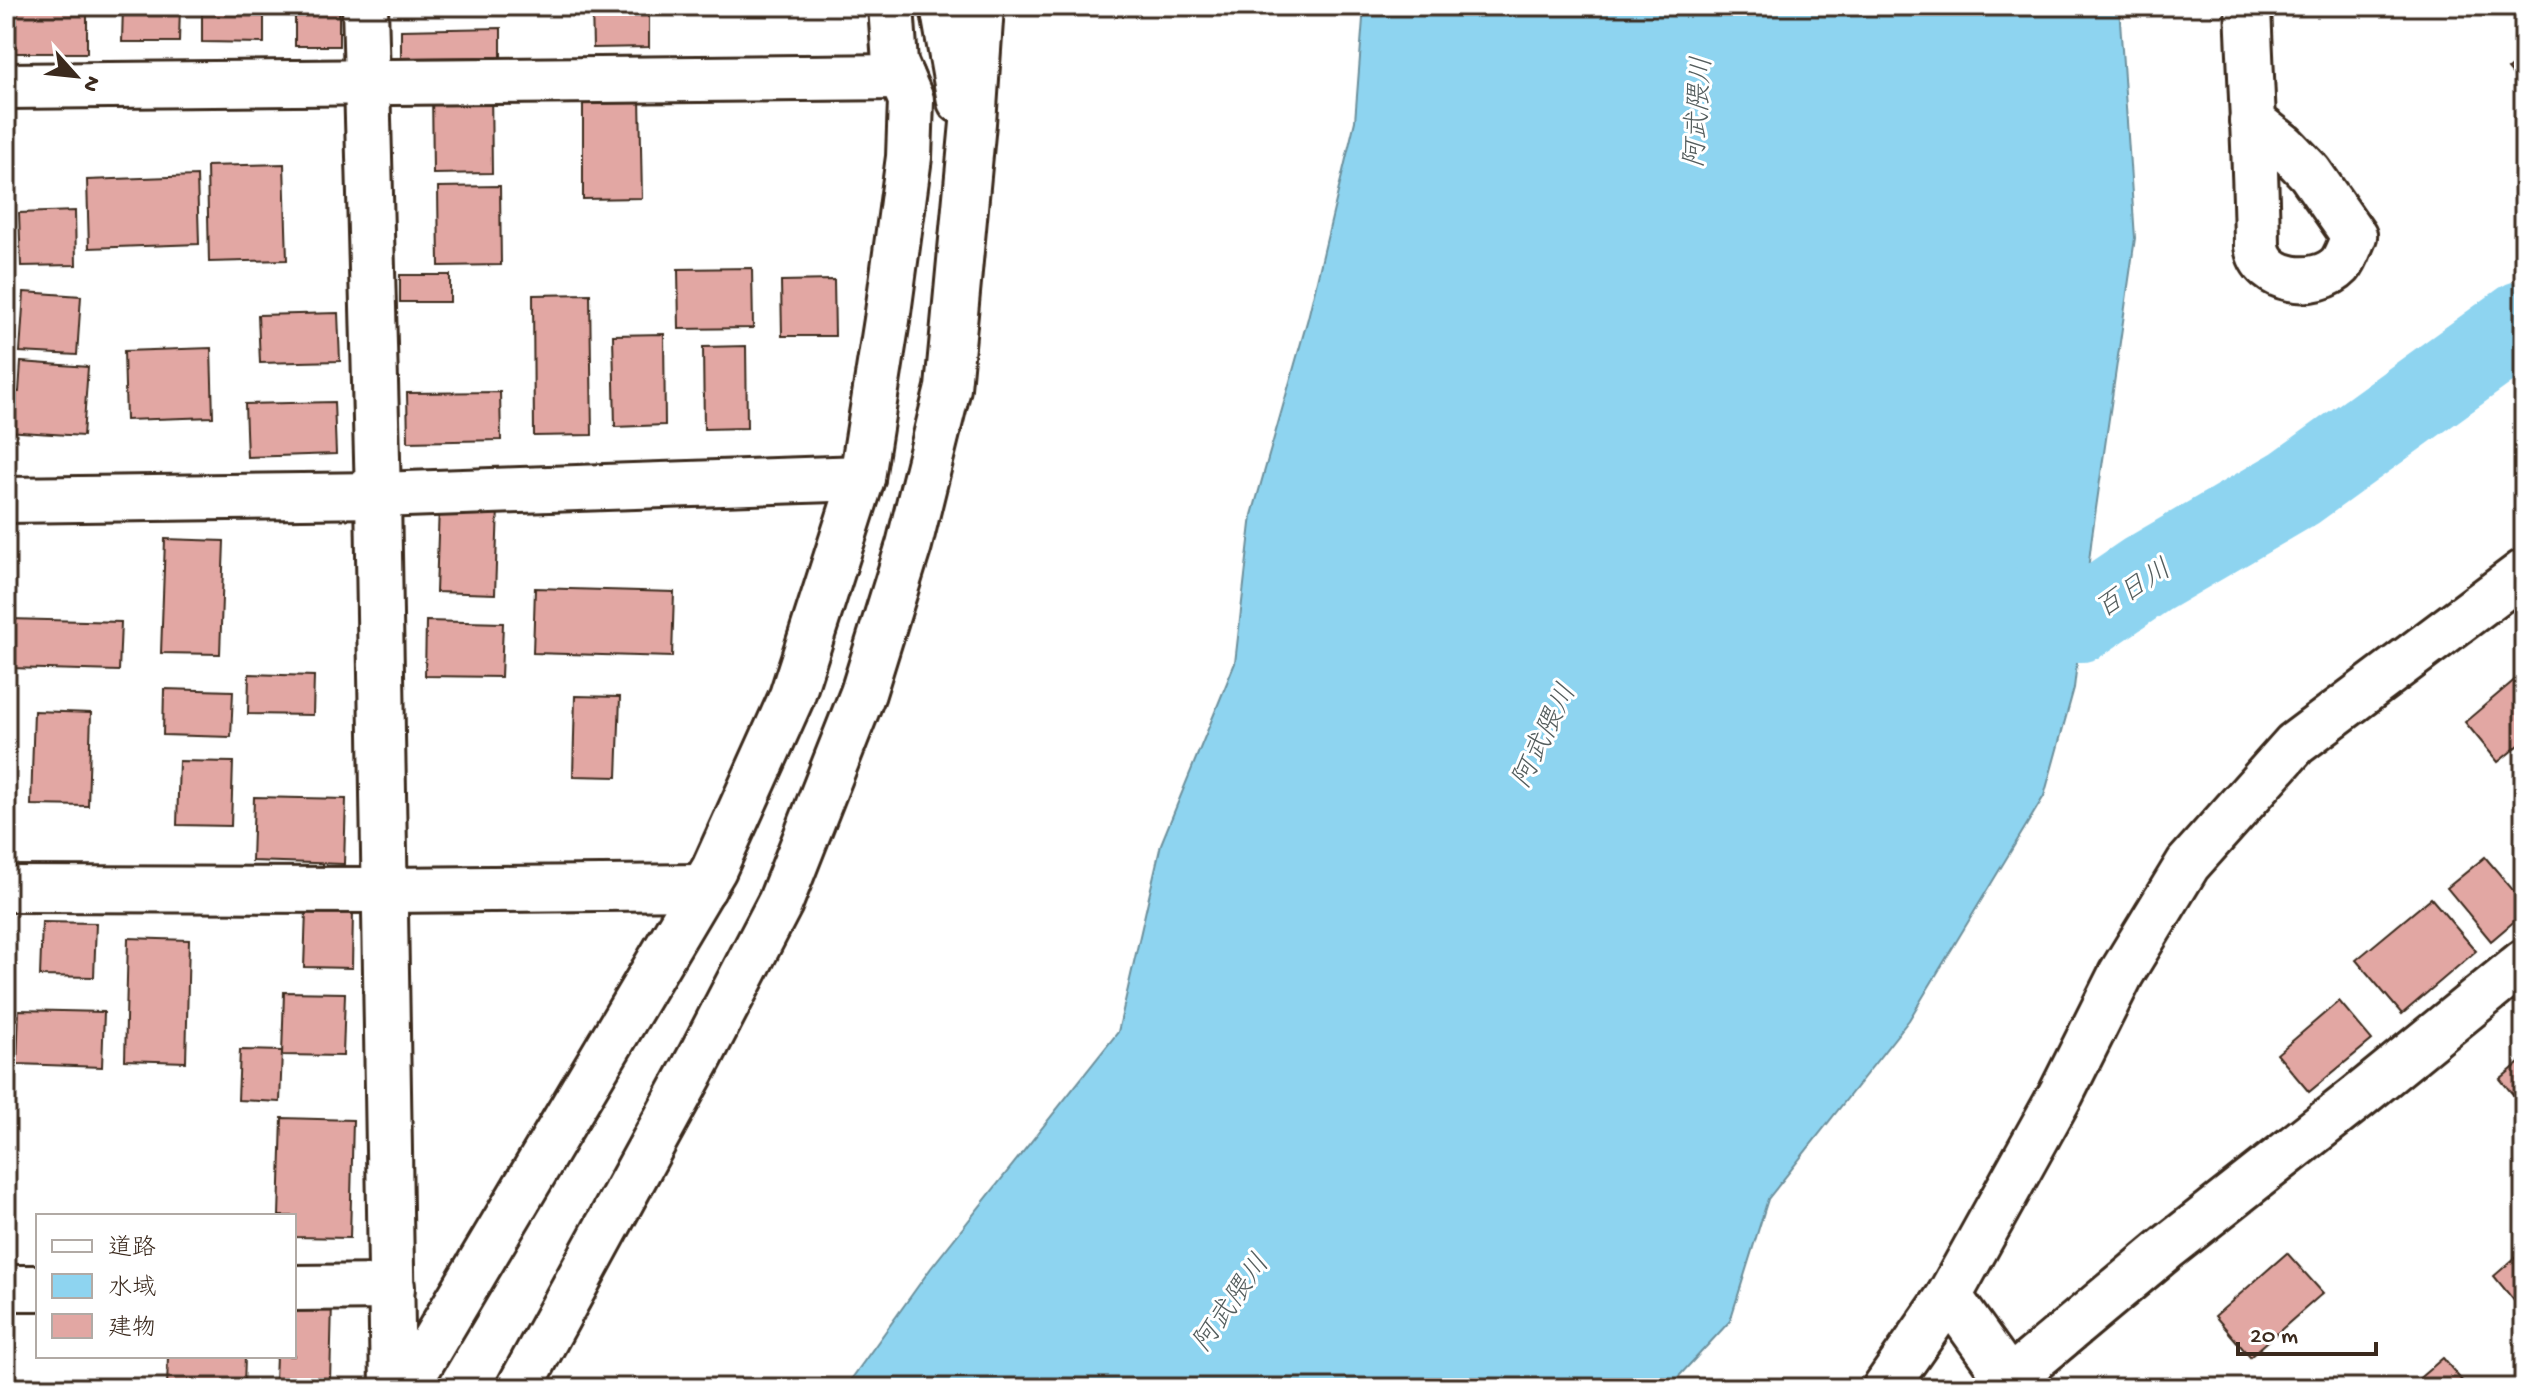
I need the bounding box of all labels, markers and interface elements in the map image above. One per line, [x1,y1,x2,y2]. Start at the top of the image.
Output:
north arrow [36,36,116,116]
water label: 阿武隈川 [1679,55,1721,169]
text: N [75,71,105,96]
water label: 百日川 [2090,554,2179,627]
water label: 阿武隈川 [1506,679,1585,795]
legend [36,1214,296,1358]
text: 道路 [108,1234,156,1264]
water label: 阿武隈川 [1186,1249,1278,1360]
text: 水域 [108,1274,156,1304]
scale bar [2238,1306,2376,1356]
text: 建物 [108,1314,156,1344]
text: 20 m [2250,1323,2298,1352]

